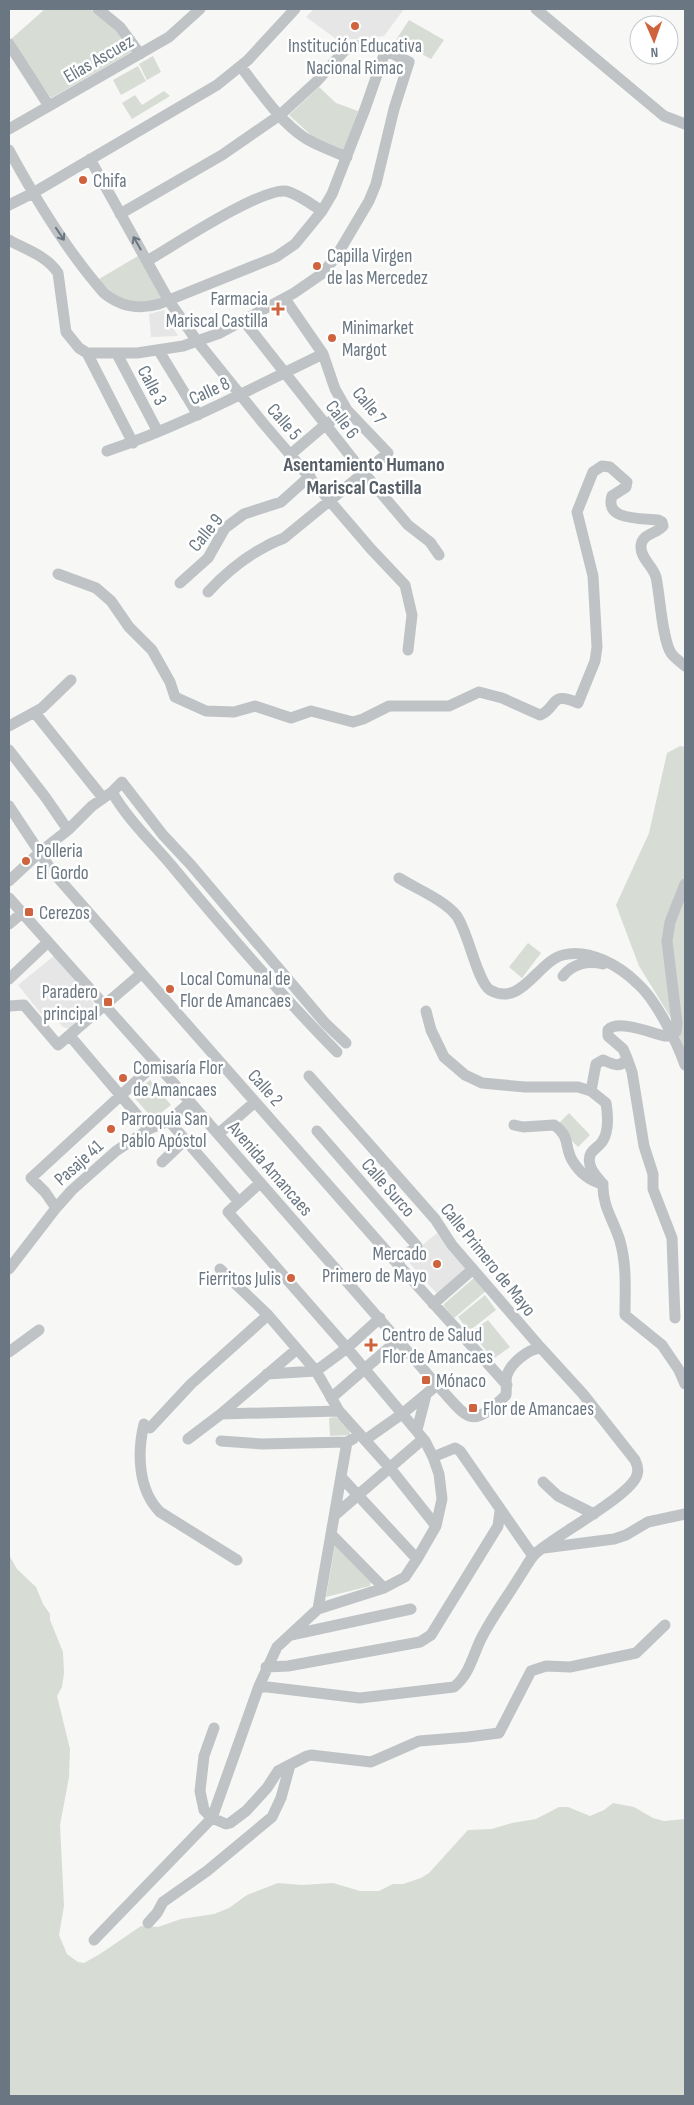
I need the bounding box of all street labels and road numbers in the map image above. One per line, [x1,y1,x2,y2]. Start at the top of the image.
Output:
street label: Elías Ascuez [60,30,138,89]
street label: Calle 3 [132,362,172,410]
street label: Calle 8 [186,372,234,411]
street label: Calle 7 [347,383,391,430]
street label: Calle 6 [320,396,364,444]
street label: Calle 5 [262,399,306,445]
street label: Calle 9 [184,509,228,557]
street label: Calle 2 [242,1065,287,1111]
street label: Avenida Amancaes [222,1116,317,1221]
street label: Pasaje 41 [50,1135,108,1191]
street label: Calle Surco [356,1154,420,1222]
street label: Calle Primero de Mayo [435,1199,540,1321]

